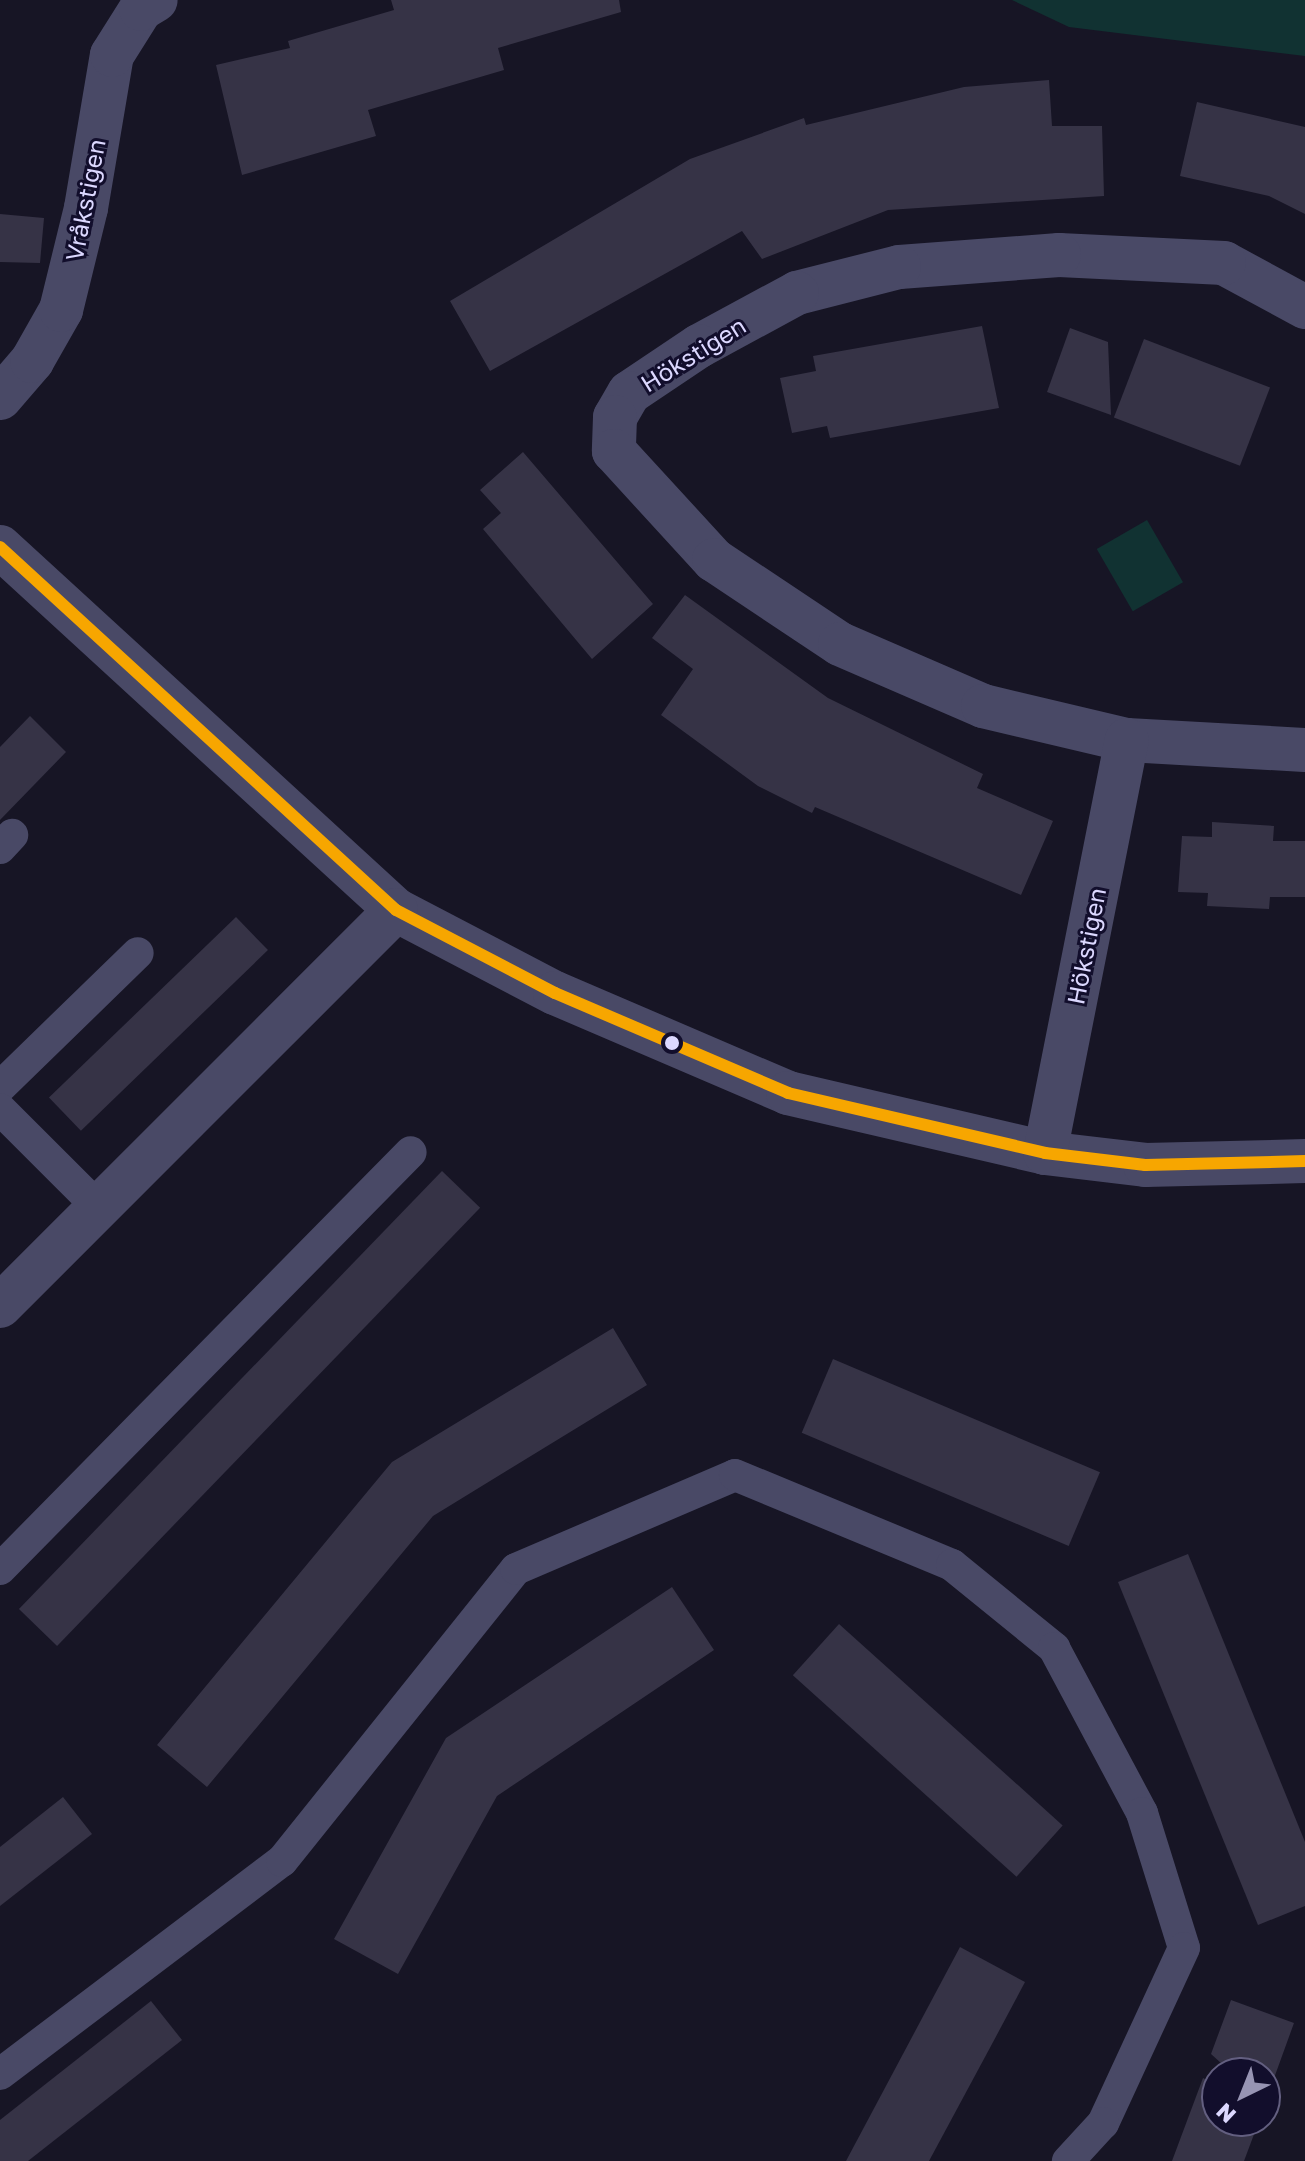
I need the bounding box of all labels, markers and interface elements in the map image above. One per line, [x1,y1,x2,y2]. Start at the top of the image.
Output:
street label: Vråkstigen [59,137,111,263]
street label: Hökstigen [635,310,751,398]
street label: Hökstigen [1061,885,1111,1007]
unlabelled marker [664,1035,680,1051]
north arrow [1201,2057,1281,2137]
text: N [1210,2098,1241,2129]

